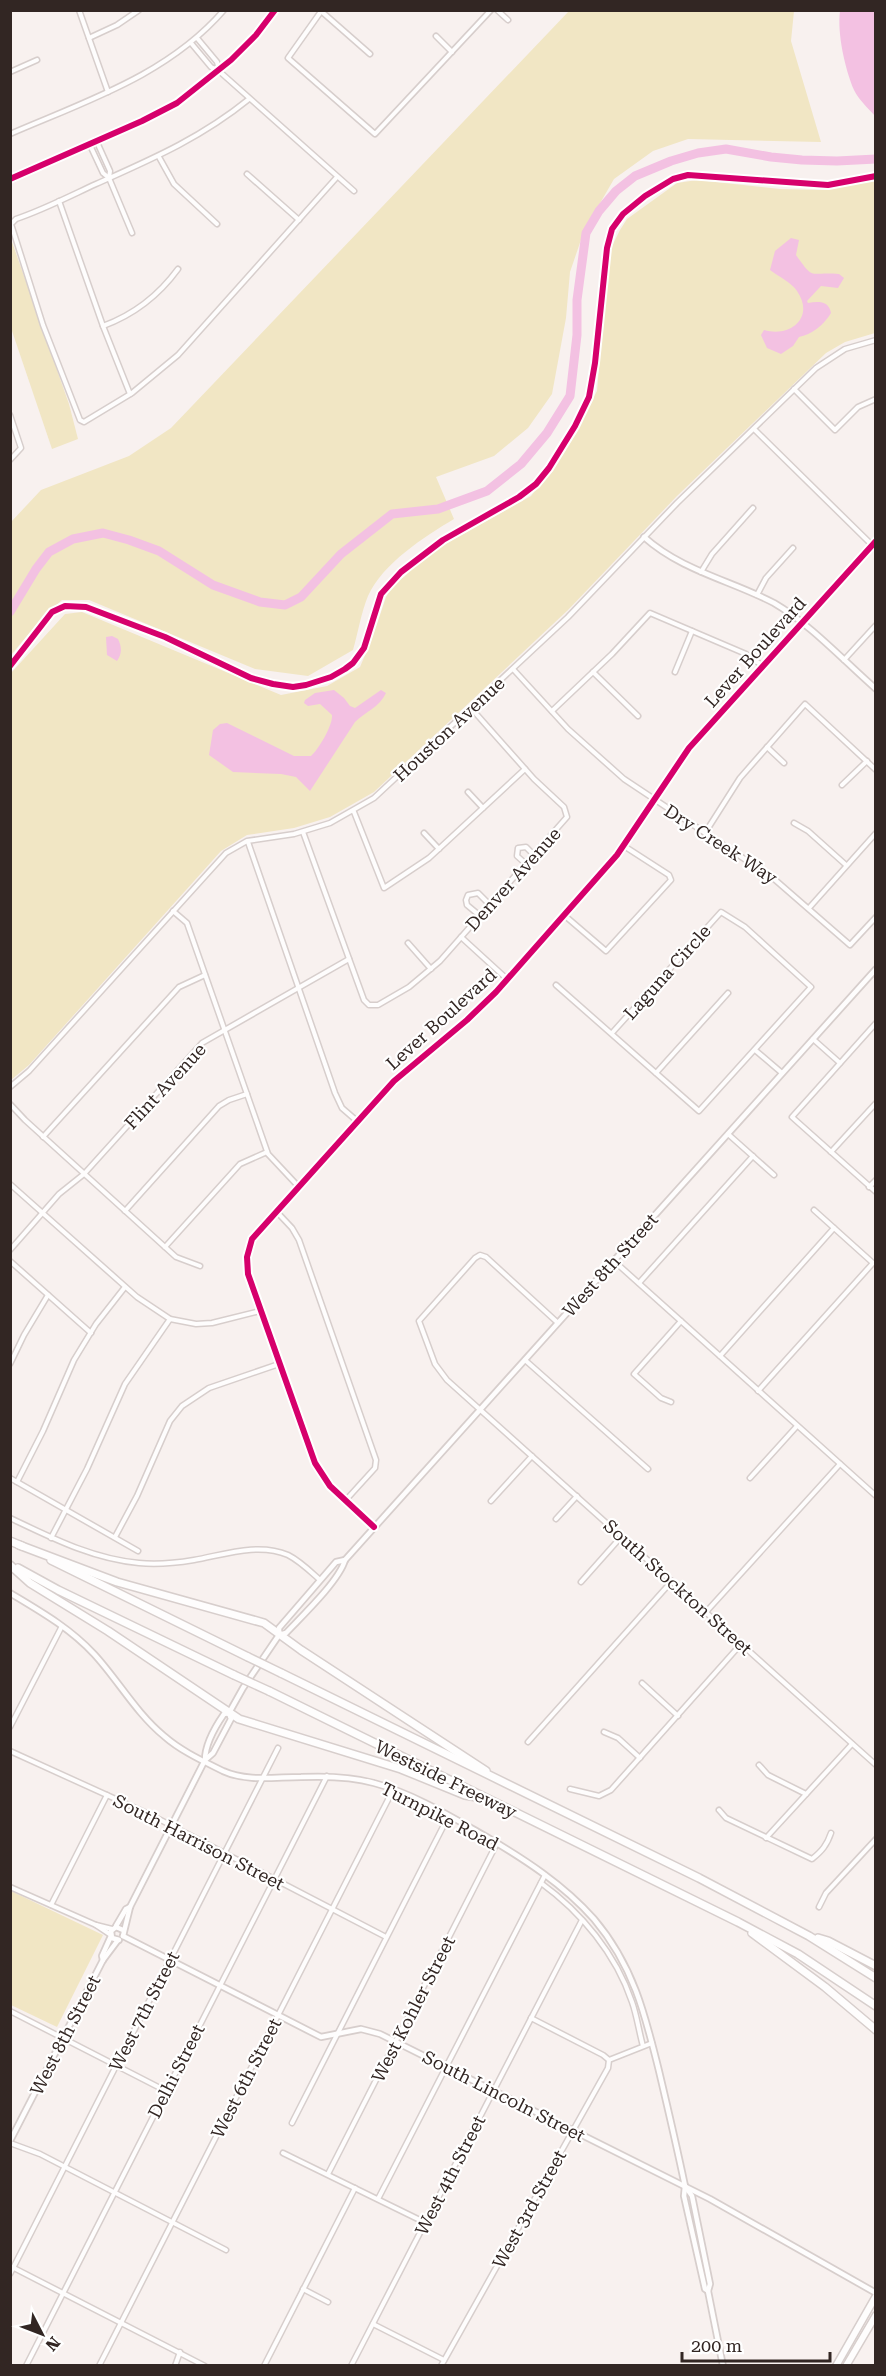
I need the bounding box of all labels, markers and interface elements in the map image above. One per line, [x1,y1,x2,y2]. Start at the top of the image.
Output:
street label: Lever Boulevard [700,592,810,711]
street label: Houston Avenue [389,672,509,786]
street label: Dry Creek Way [661,800,782,888]
street label: Denver Avenue [461,823,565,935]
street label: Laguna Circle [619,920,715,1024]
street label: Lever Boulevard [382,964,501,1074]
street label: Flint Avenue [120,1039,210,1133]
street label: West 8th Street [558,1209,662,1321]
street label: South Stockton Street [600,1515,757,1659]
street label: Westside Freeway [372,1736,521,1823]
street label: Turnpike Road [378,1777,503,1855]
street label: South Harrison Street [110,1790,288,1894]
street label: West Kohler Street [367,1932,459,2086]
street label: West 7th Street [105,1947,183,2074]
street label: West 8th Street [26,1971,104,2098]
street label: West 6th Street [207,2014,285,2141]
street label: Delhi Street [143,2020,209,2122]
street label: South Lincoln Street [419,2046,589,2146]
street label: West 4th Street [411,2111,489,2238]
street label: West 3rd Street [488,2146,570,2272]
north arrow [12,2304,72,2364]
scale bar [682,2325,830,2363]
text: N [42,2333,64,2355]
text: 200 m [691,2335,742,2356]

